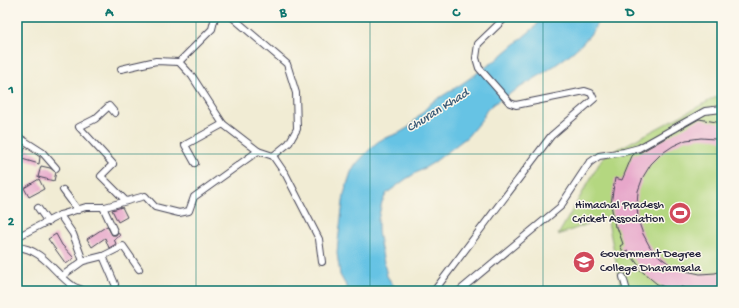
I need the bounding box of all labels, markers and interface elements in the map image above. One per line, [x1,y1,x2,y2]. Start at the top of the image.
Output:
text: A [104,6,114,21]
text: B [279,6,288,21]
text: C [451,6,461,21]
text: D [625,6,635,21]
text: 1 [7,83,14,98]
water label: Churan Khad [404,85,473,136]
place label: Himachal Pradesh Cricket Association [572,199,665,227]
sports icon: Himachal Pradesh Cricket Association [667,200,693,226]
text: 2 [8,215,15,230]
place label: Government Degree College Dharamsala [600,248,702,276]
school or university icon: Government Degree College Dharamsala [571,249,597,275]

